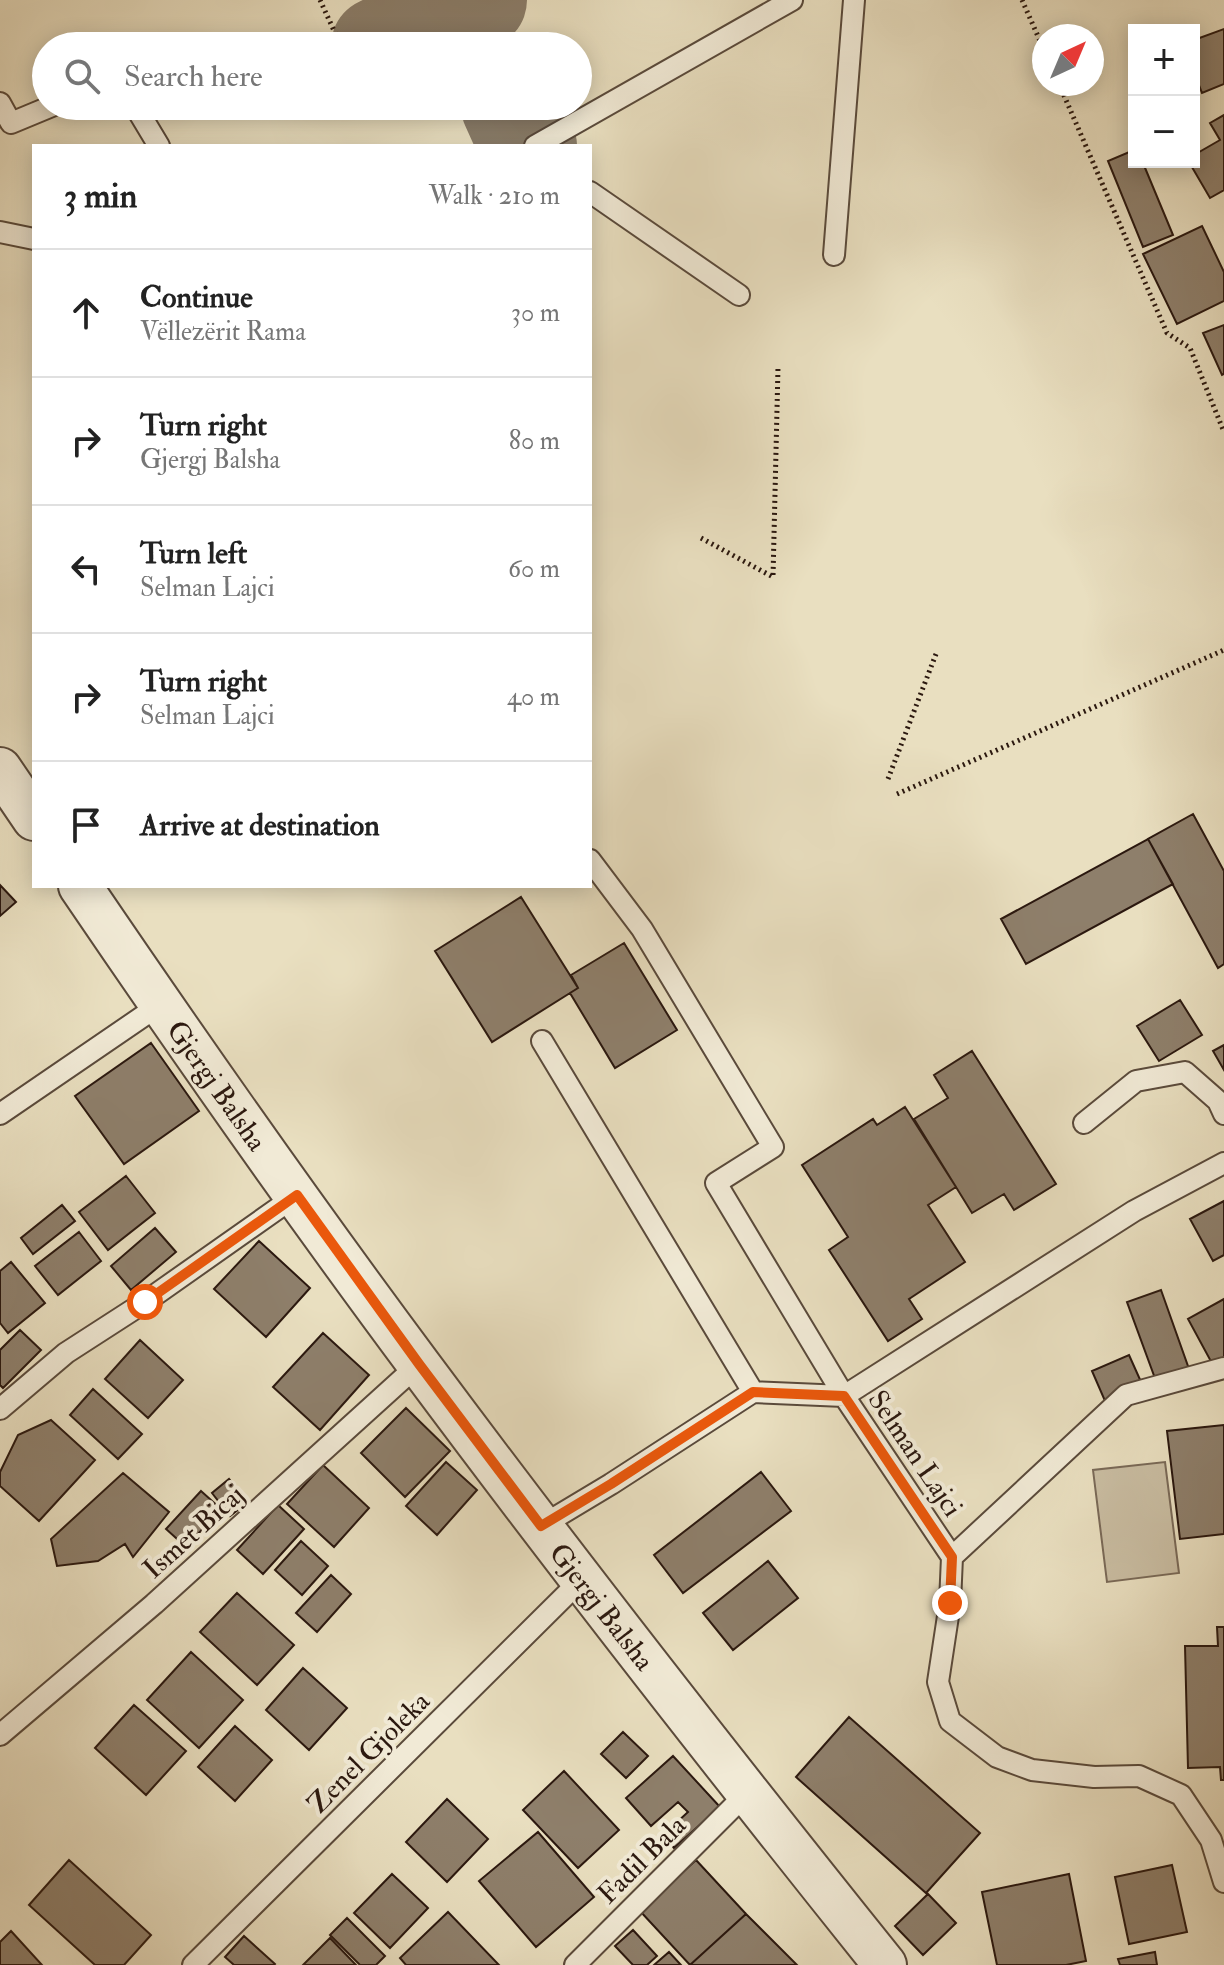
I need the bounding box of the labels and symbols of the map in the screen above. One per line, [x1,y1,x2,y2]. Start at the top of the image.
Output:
north arrow [1032,24,1104,96]
street label: Gjergj Balsha [159,1014,274,1158]
route start [127,1284,163,1320]
street label: Selman Lajci [860,1384,970,1524]
street label: Ismet Bicaj [136,1478,252,1587]
street label: Gjergj Balsha [541,1537,662,1678]
route end [932,1585,968,1621]
street label: Zenel Gjoleka [301,1684,438,1822]
street label: Fadil Bala [590,1808,694,1912]

